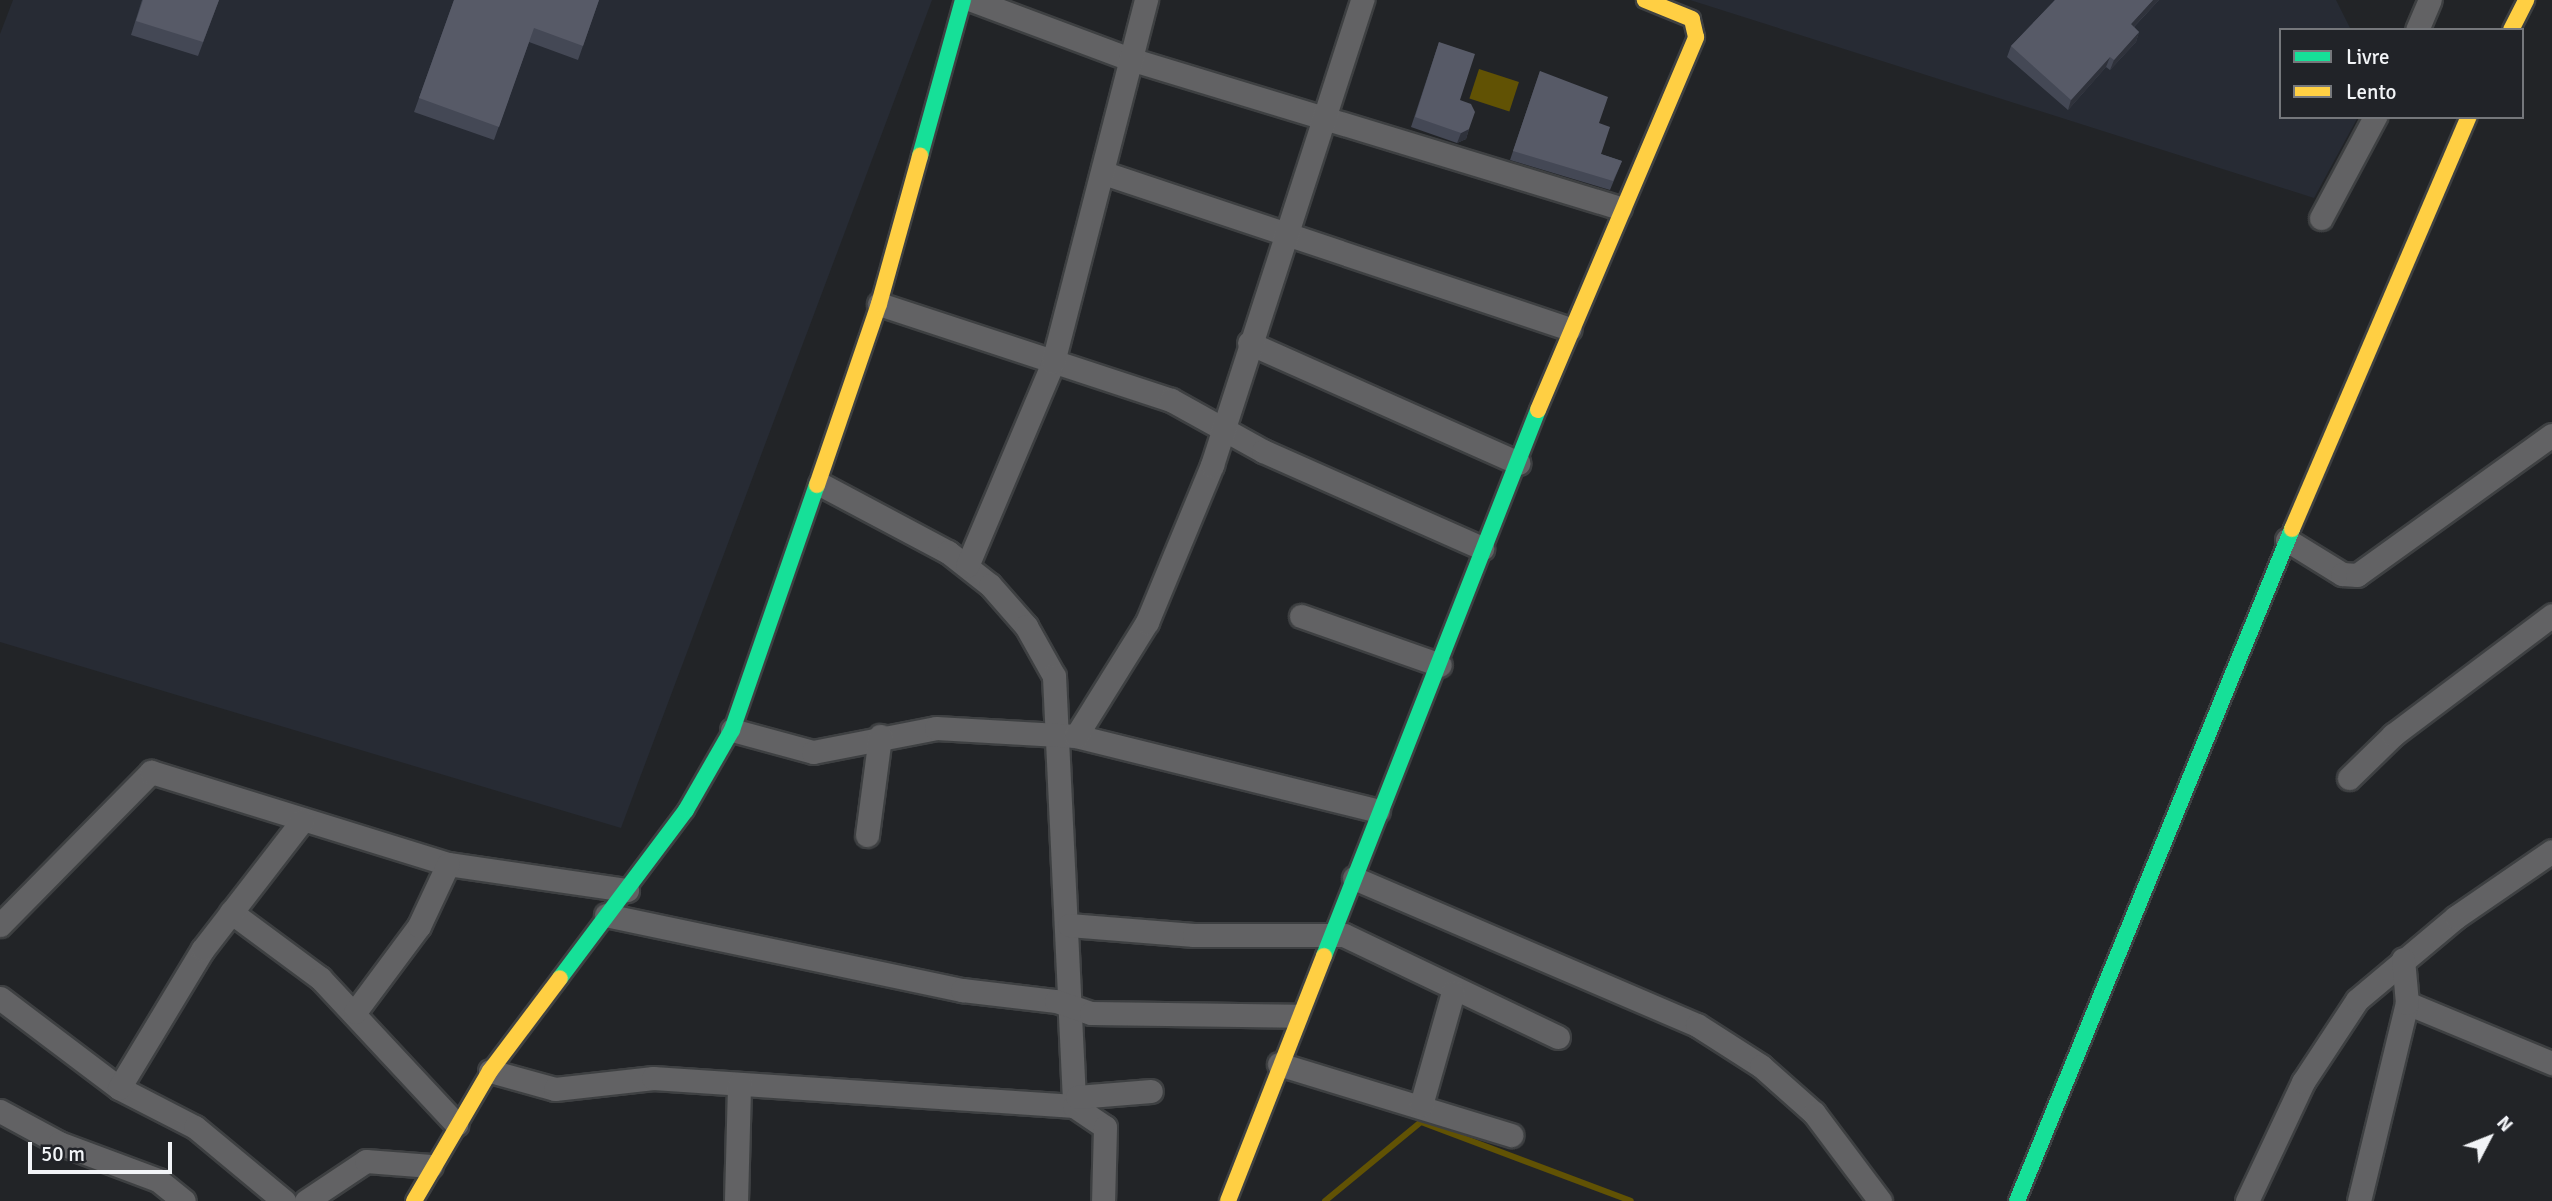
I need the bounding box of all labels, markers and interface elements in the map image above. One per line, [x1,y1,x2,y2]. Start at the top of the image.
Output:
legend [2279,28,2524,119]
text: Livre [2346,44,2389,70]
text: Lento [2346,79,2396,105]
north arrow [2454,1103,2524,1173]
text: N [2491,1111,2518,1137]
scale bar [32,1128,175,1172]
text: 50 m [41,1141,85,1167]

